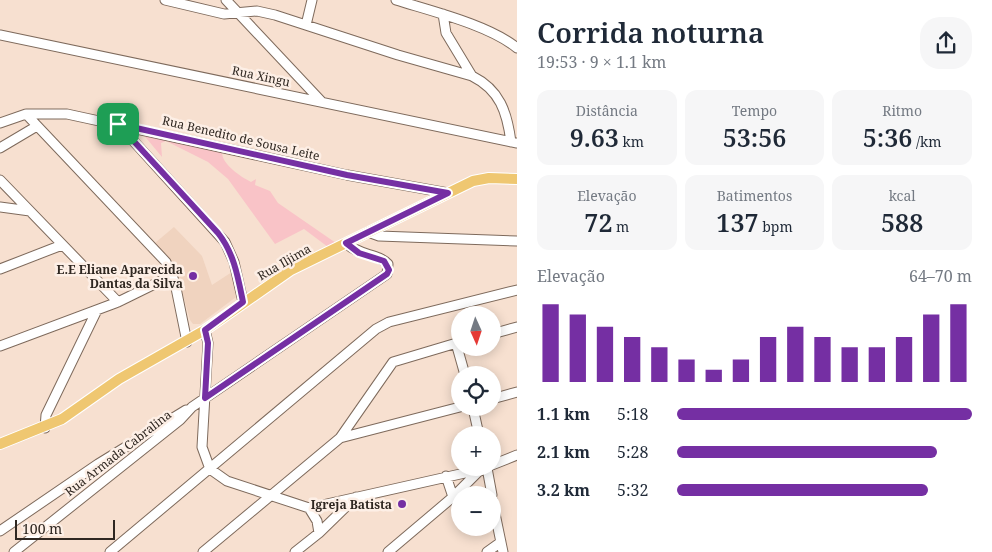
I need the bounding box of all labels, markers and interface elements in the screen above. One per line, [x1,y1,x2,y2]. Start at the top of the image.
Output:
text: Corrida noturna [537,13,764,51]
button: share [920,17,972,69]
text: 19:53 · 9 × 1.1 km [537,51,666,73]
street label: Rua Xingu [230,62,292,91]
text: Distância [576,101,638,120]
text: Tempo [732,101,777,120]
text: Ritmo [882,101,922,120]
pin [97,103,139,145]
icon: arrive [104,110,132,138]
street label: Rua Benedito de Sousa Leite [161,112,321,164]
text: 9.63 [570,120,619,154]
text: 53:56 [723,120,786,154]
text: 5:36 [863,120,912,154]
text: km [619,132,644,151]
text: /km [912,132,942,151]
text: Elevação [577,186,637,205]
text: Batimentos [717,186,792,205]
text: kcal [889,186,916,205]
text: 72 [584,205,612,239]
text: 137 [716,205,759,239]
text: 588 [881,205,923,239]
text: m [612,217,629,236]
text: bpm [759,217,793,236]
street label: Rua Iljima [254,240,314,284]
place label: E.E Eliane Aparecida Dantas da Silva [57,261,183,292]
text: Elevação [537,265,605,287]
text: 64–70 m [909,265,972,287]
marker: E.E Eliane Aparecida Dantas da Silva [187,270,199,282]
north arrow [451,306,501,356]
map controls [451,306,501,536]
button: locate [451,366,501,416]
text: 1.1 km [537,403,590,425]
text: 5:18 [617,403,648,425]
street label: Rua Armada Cabralina [61,406,175,500]
button: + [451,426,501,476]
text: 2.1 km [537,441,590,463]
text: 5:28 [617,441,648,463]
text: 3.2 km [537,479,590,501]
text: 5:32 [617,479,648,501]
button: − [451,486,501,536]
place label: Igreja Batista [311,496,392,513]
marker: Igreja Batista [396,498,408,510]
scale bar [15,517,115,540]
text: 100 m [22,519,62,538]

